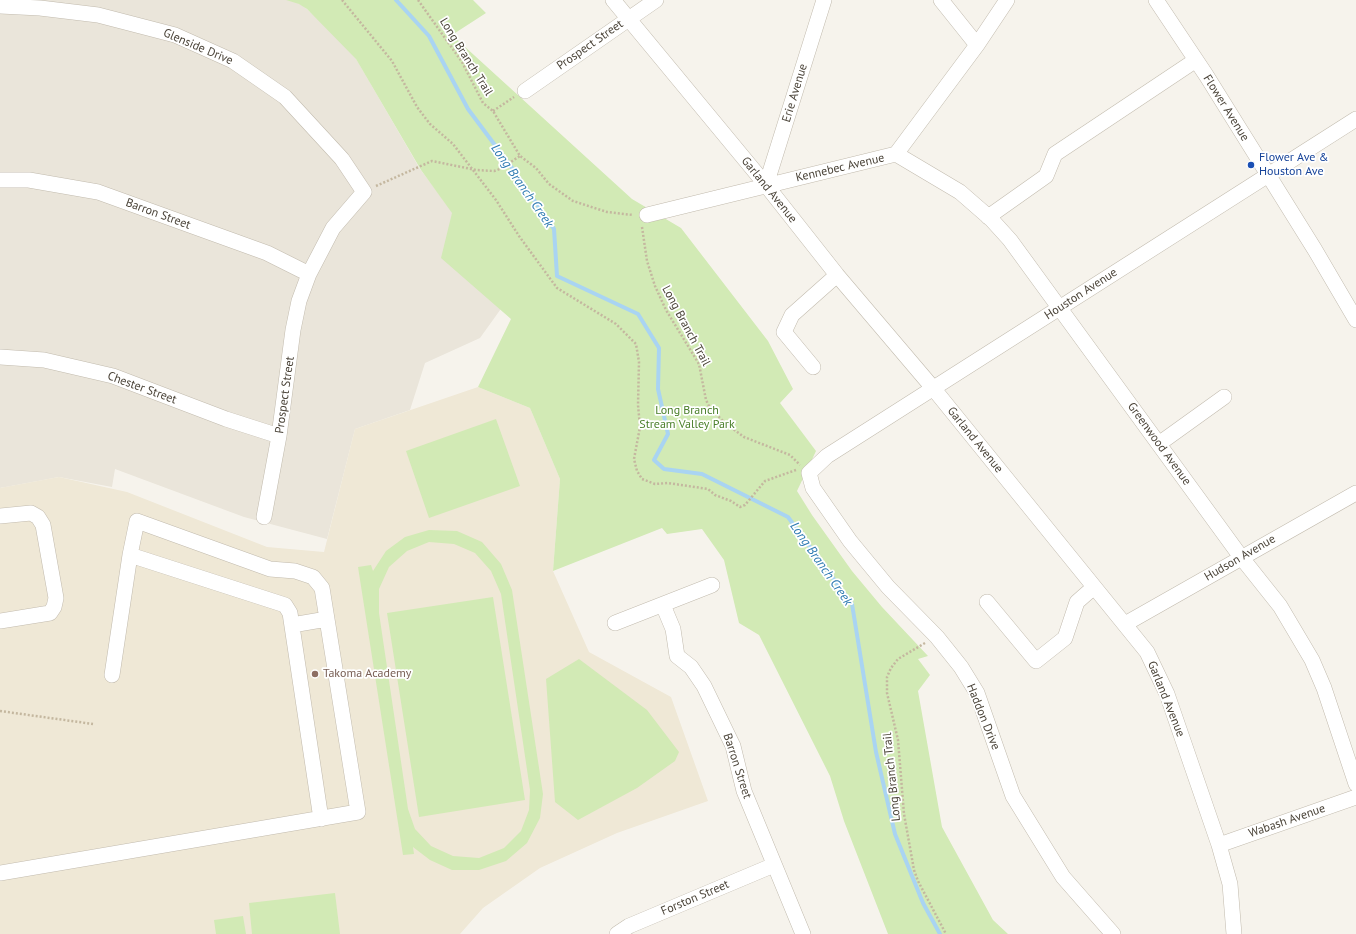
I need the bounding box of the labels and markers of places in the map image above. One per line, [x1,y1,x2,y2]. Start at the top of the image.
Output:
place label: Flower Ave & Houston Ave [1259,151,1328,179]
marker: Flower Ave & Houston Ave [1246,160,1256,170]
place label: Takoma Academy [323,667,411,681]
marker: Takoma Academy [310,669,320,679]

